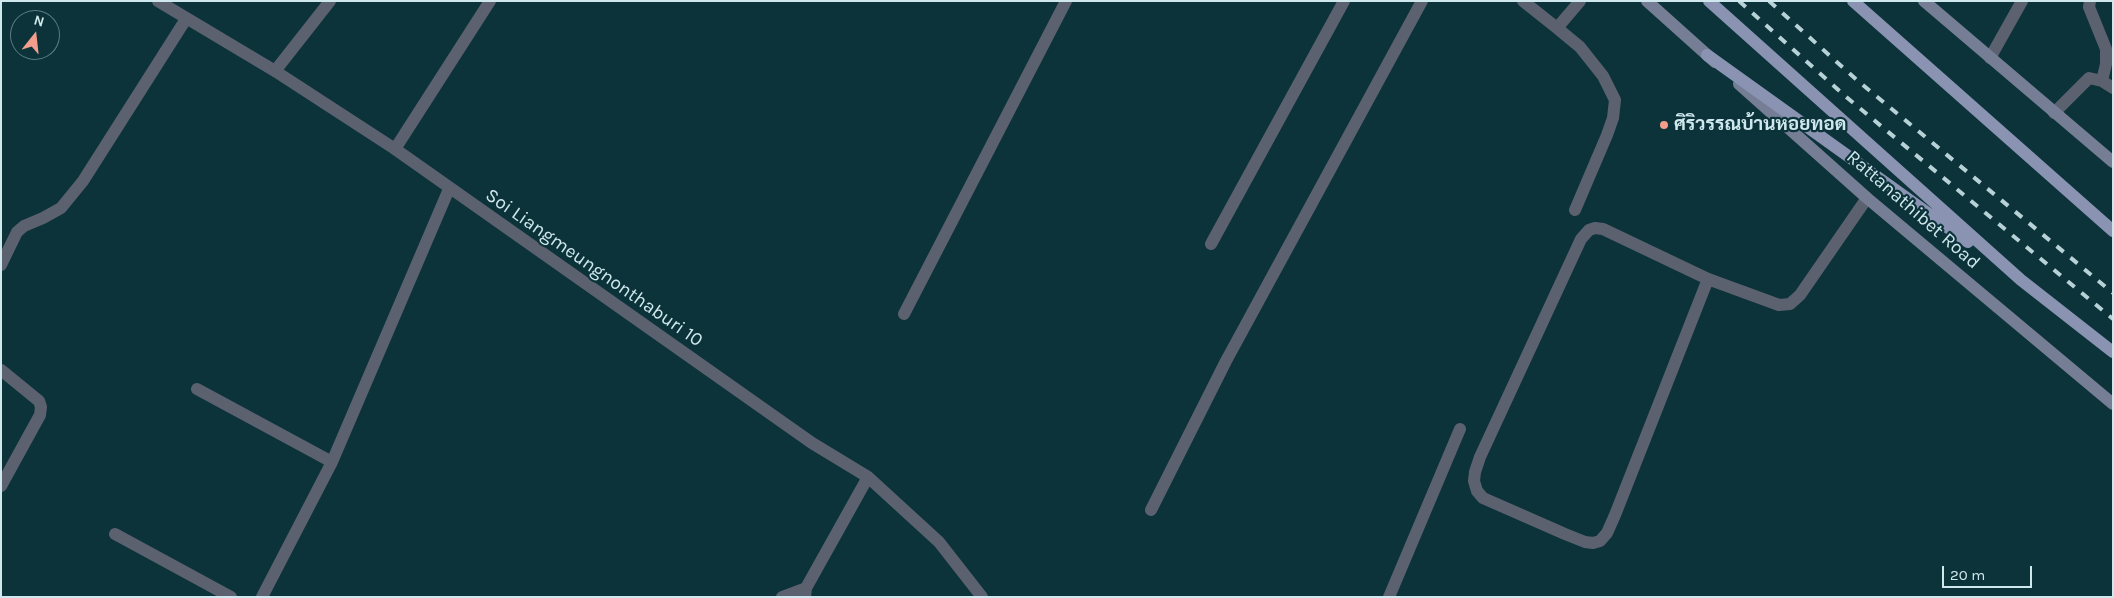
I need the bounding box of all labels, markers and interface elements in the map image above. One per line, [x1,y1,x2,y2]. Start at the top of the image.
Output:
north arrow [10,10,60,60]
text: N [32,12,46,31]
place label: ศิริวรรณบ้านหอยทอด [1674,114,1846,136]
marker: ศิริวรรณบ้านหอยทอด [1658,119,1670,131]
street label: Rattanathibet Road [1842,146,1984,274]
street label: Soi Liangmeungnonthaburi 10 [481,184,707,352]
scale bar [1944,556,2034,588]
text: 20 m [1950,566,1985,584]

